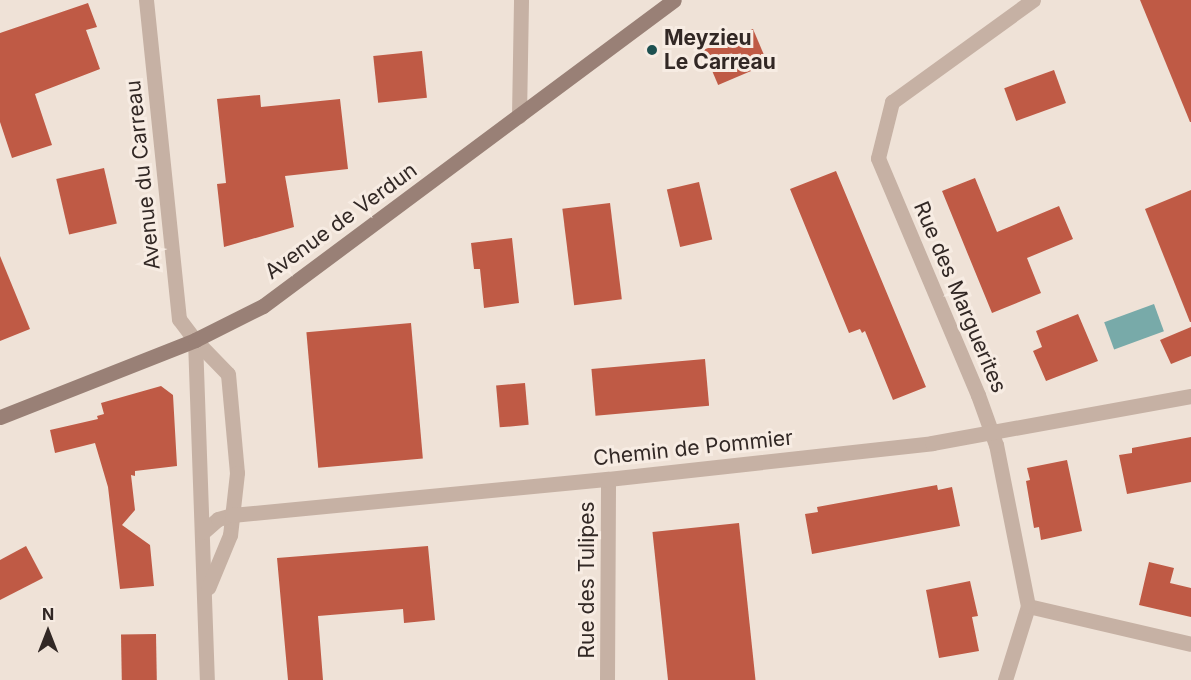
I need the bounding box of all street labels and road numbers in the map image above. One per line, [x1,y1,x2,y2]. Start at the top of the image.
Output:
street label: Avenue du Carreau [121,79,165,271]
street label: Avenue de Verdun [260,157,422,285]
street label: Rue des Marguerites [908,198,1012,396]
street label: Chemin de Pommier [592,425,794,471]
street label: Rue des Tulipes [574,502,600,658]

